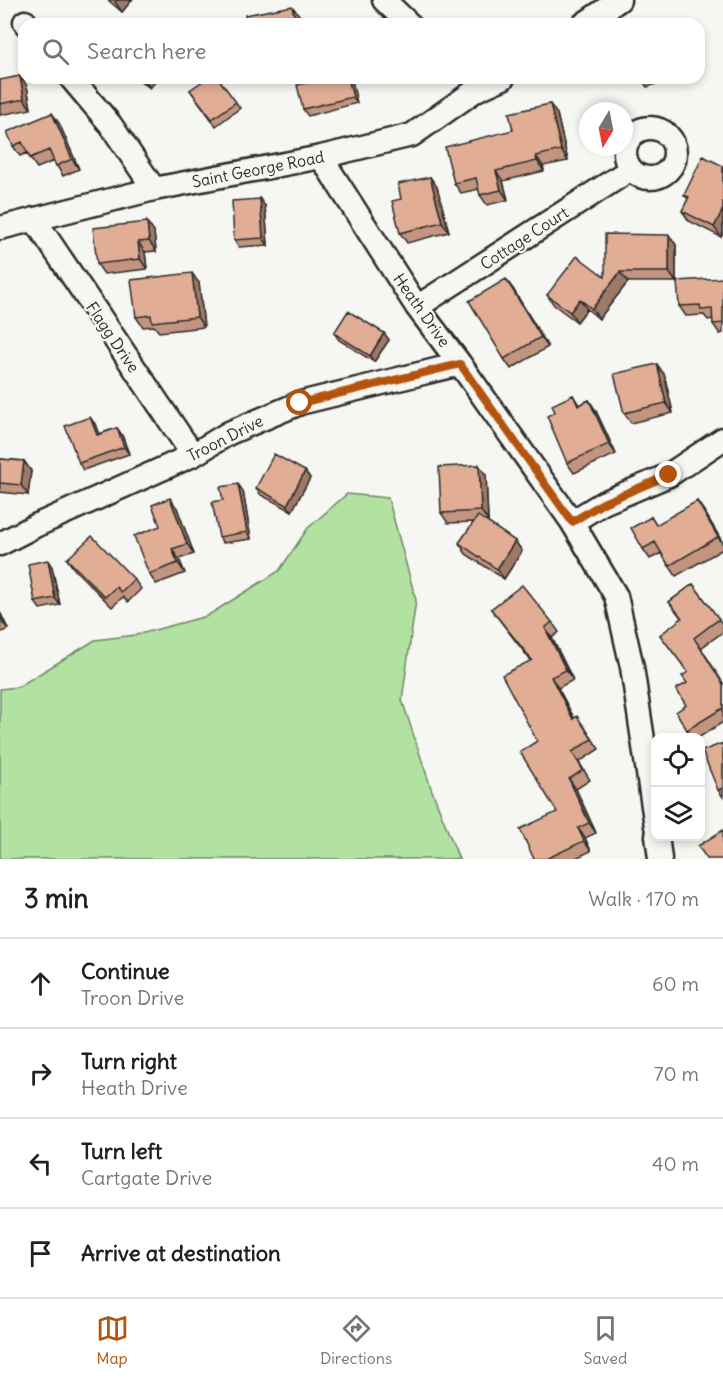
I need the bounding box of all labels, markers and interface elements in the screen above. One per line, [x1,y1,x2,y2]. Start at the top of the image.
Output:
search box [18,18,705,84]
icon: search [39,35,72,68]
text: Search here [87,37,206,65]
north arrow [579,102,633,156]
street label: Saint George Road [190,146,326,192]
street label: Cottage Court [476,202,572,274]
street label: Heath Drive [389,269,455,351]
street label: Flagg Drive [82,298,144,376]
route start [286,389,312,415]
street label: Troon Drive [184,410,266,466]
route end [655,461,681,487]
map controls [651,733,705,841]
button: locate [651,733,705,787]
button: layers [651,787,705,841]
text: 3 min [24,882,89,915]
text: Walk · 170 m [588,886,699,911]
text: Continue [81,957,170,985]
icon: ahead [24,967,57,1000]
text: 60 m [652,971,699,996]
text: Troon Drive [81,985,184,1010]
text: Turn right [81,1047,177,1075]
icon: right [24,1057,57,1090]
text: 70 m [654,1061,699,1086]
text: Heath Drive [81,1075,188,1100]
text: Turn left [81,1137,162,1165]
icon: left [24,1147,57,1180]
text: 40 m [652,1151,699,1176]
text: Cartgate Drive [81,1165,212,1190]
icon: arrive [24,1237,57,1270]
text: Arrive at destination [81,1239,281,1267]
tab: Map [96,1312,129,1368]
tab: Directions [320,1312,392,1368]
tab: Saved [584,1312,627,1368]

